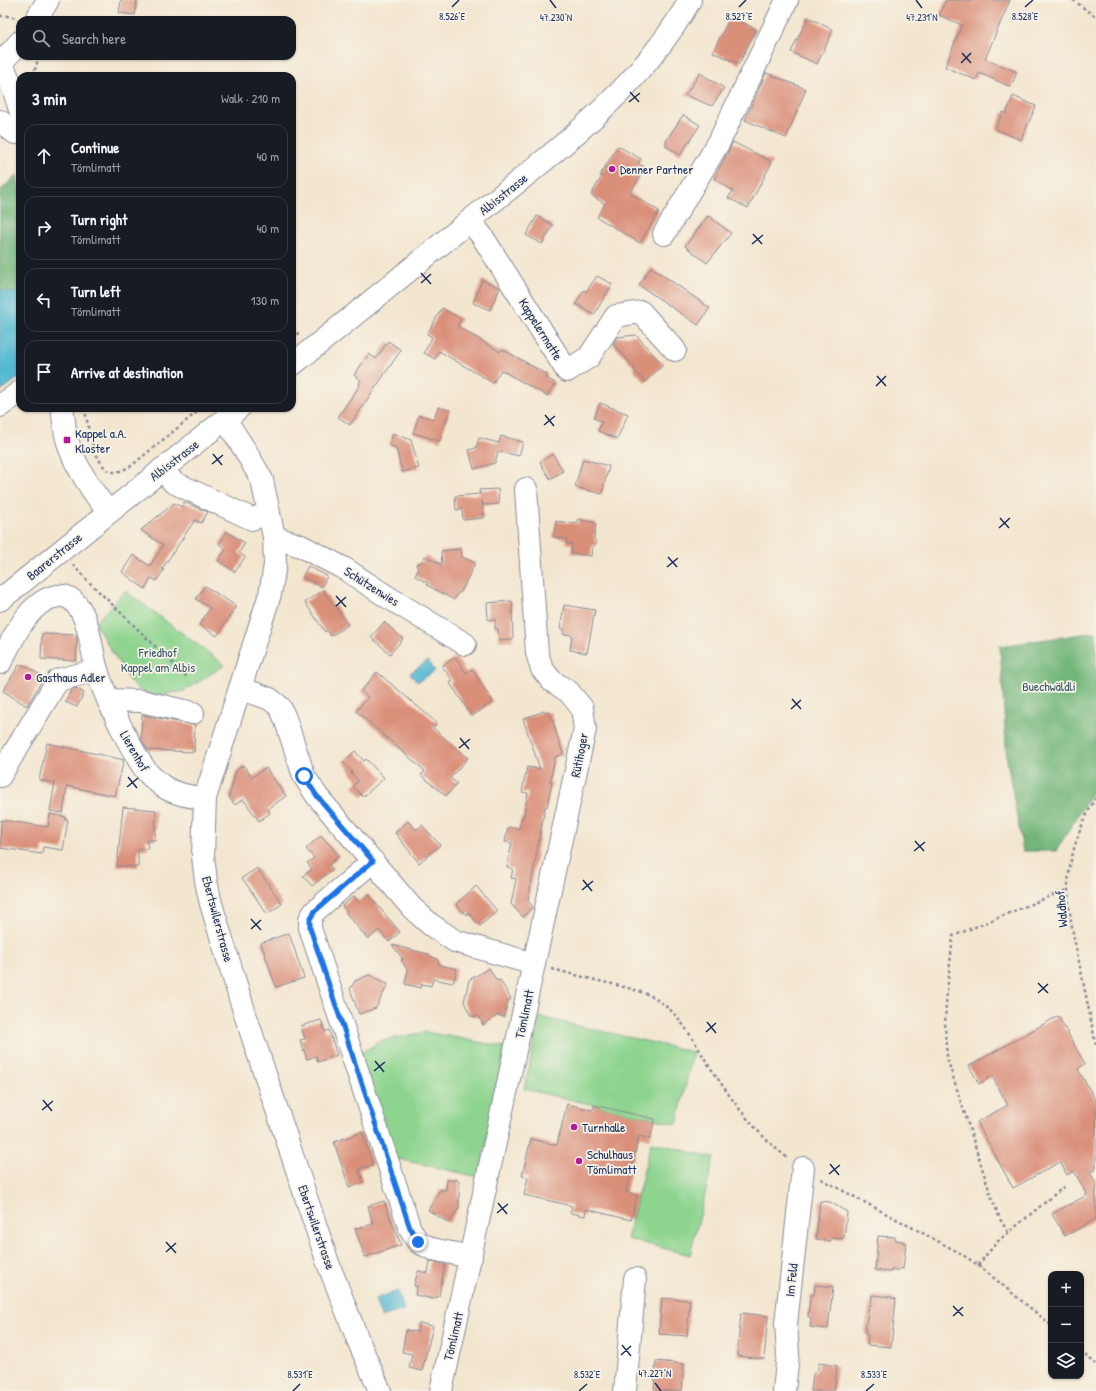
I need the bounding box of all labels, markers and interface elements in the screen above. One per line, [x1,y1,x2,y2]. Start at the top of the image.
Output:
text: 8.526°E [439,10,466,23]
text: 8.527°E [725,10,753,23]
text: 8.528°E [1012,10,1039,23]
text: 47.230°N [540,11,572,24]
text: 47.231°N [906,11,938,24]
search box [16,16,296,60]
icon: search [30,27,52,49]
text: Search here [62,28,126,49]
text: 3 min [32,87,67,110]
text: Walk · 210 m [221,89,280,107]
text: Continue [71,137,119,158]
icon: ahead [33,145,55,167]
text: 40 m [256,147,279,165]
text: Tömlimatt [71,158,120,176]
place label: Denner Partner [620,160,693,178]
marker: Denner Partner [607,164,617,174]
street label: Albisstrasse [475,169,531,219]
text: Turn right [71,209,127,230]
icon: right [33,217,55,239]
text: 40 m [256,219,279,237]
text: Tömlimatt [71,230,120,248]
text: Turn left [71,281,121,302]
icon: left [33,289,55,311]
text: 130 m [251,291,279,309]
street label: Kappelermatte [515,295,567,363]
text: Tömlimatt [71,302,120,320]
icon: arrive [33,361,55,383]
text: Arrive at destination [71,362,183,383]
place label: Kappel a.A. Kloster [75,424,127,457]
marker: Kappel a.A. Kloster [62,435,72,445]
street label: Albisstrasse [146,435,202,485]
street label: Baarerstrasse [22,528,86,584]
street label: Schützenwies [341,562,403,610]
park label: Friedhof Kappel am Albis [121,643,195,676]
place label: Gasthaus Adler [36,668,106,686]
marker: Gasthaus Adler [23,672,33,682]
park label: Buechwäldli [1022,677,1076,695]
street label: Lierenhof [116,727,154,775]
street label: Rütihoger [566,731,592,779]
route start [295,767,313,785]
street label: Ebertswilerstrasse [198,874,238,964]
street label: Waldhof [1050,889,1072,928]
street label: Tömlimatt [510,987,538,1040]
place label: Turnhalle [582,1118,626,1136]
marker: Turnhalle [569,1122,579,1132]
place label: Schulhaus Tömlimatt [587,1145,637,1178]
marker: Schulhaus Tömlimatt [574,1156,584,1166]
street label: Ebertswilerstrasse [294,1182,340,1272]
route end [409,1233,427,1251]
street label: Im Feld [780,1262,802,1298]
map controls [1048,1271,1084,1379]
button: + [1048,1271,1084,1307]
button: − [1048,1307,1084,1343]
street label: Tömlimatt [439,1309,467,1362]
button: layers [1048,1343,1084,1379]
text: 47.227°N [639,1367,671,1380]
text: 8.531°E [287,1368,313,1381]
text: 8.532°E [574,1368,601,1381]
text: 8.533°E [861,1368,888,1381]

